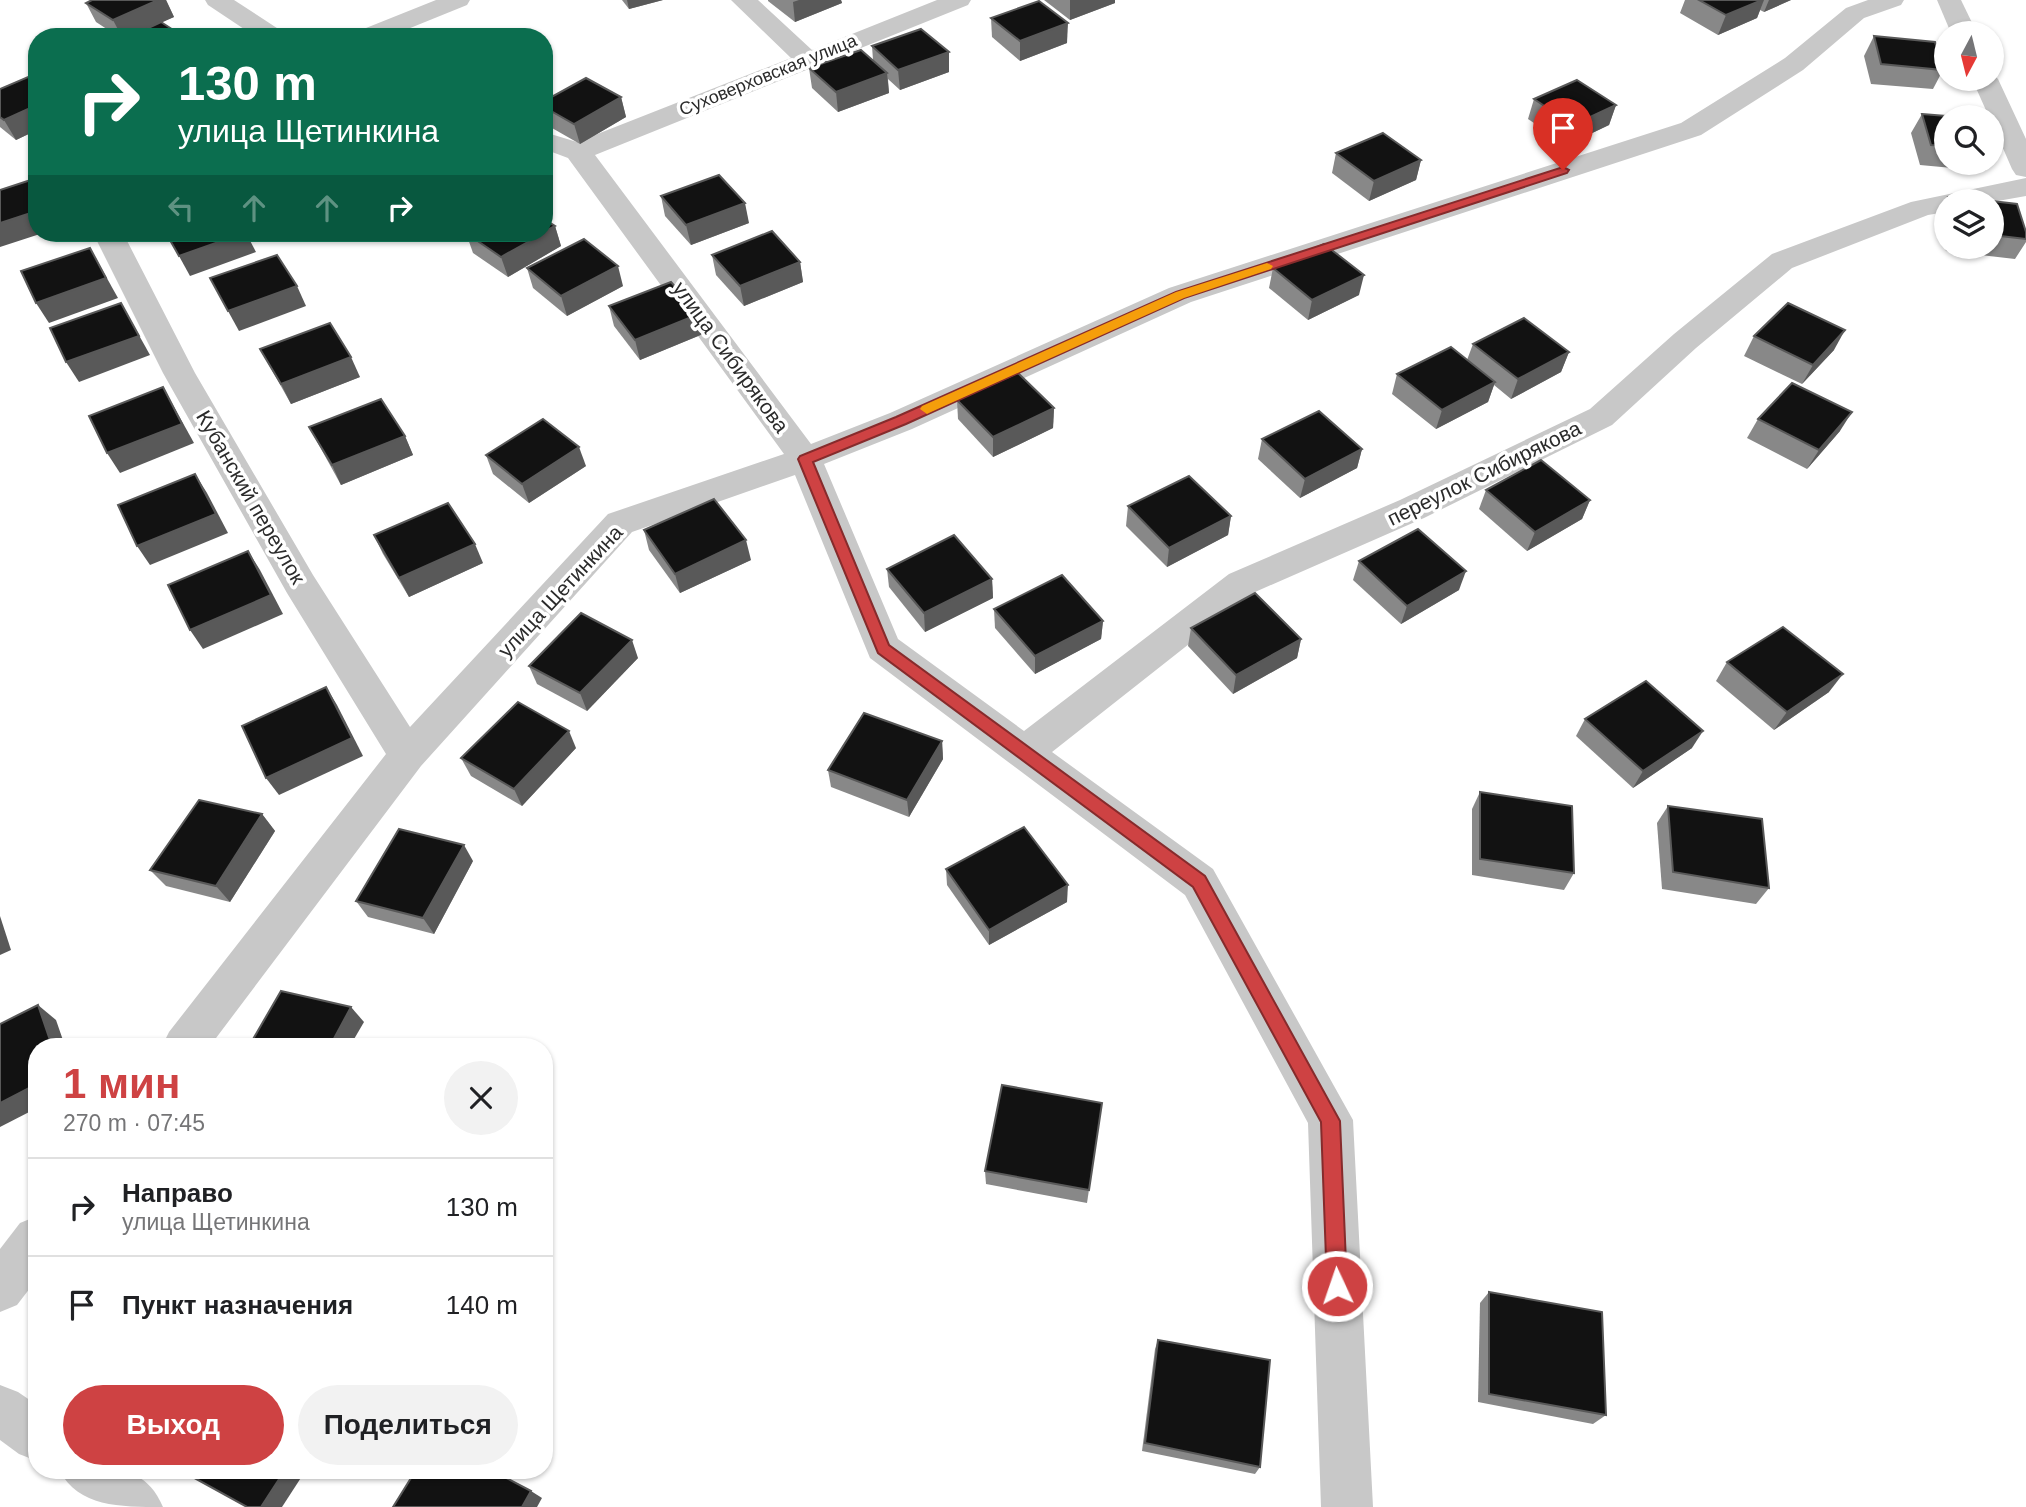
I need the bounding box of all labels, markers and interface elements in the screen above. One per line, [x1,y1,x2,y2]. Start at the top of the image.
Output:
north arrow [1934,21,2004,91]
map controls [1934,21,2004,259]
street label: Суховерховская улица [676,30,861,120]
icon: right [63,56,154,147]
text: 130 m [178,56,317,110]
pin [1533,98,1593,170]
button: search [1934,105,2004,175]
icon: arrive [1544,109,1582,147]
text: улица Щетинкина [178,113,439,149]
icon: left [162,189,200,227]
icon: ahead [235,189,273,227]
icon: ahead [308,189,346,227]
icon: right [381,189,419,227]
button: layers [1934,189,2004,259]
street label: улица Сибирякова [669,277,794,437]
street label: Кубанский переулок [192,406,310,588]
street label: переулок Сибирякова [1383,416,1585,530]
street label: улица Щетинкина [493,520,627,662]
text: 1 мин [63,1060,180,1107]
button: close [444,1061,518,1135]
text: 270 m · 07:45 [63,1110,205,1136]
text: Направо [122,1178,233,1208]
icon: right [63,1188,101,1226]
text: 130 m [446,1192,518,1222]
text: улица Щетинкина [122,1209,310,1235]
position arrow [1300,1249,1374,1323]
icon: arrive [63,1286,101,1324]
text: Пункт назначения [122,1290,353,1320]
text: 140 m [446,1290,518,1320]
button: Выход [63,1385,284,1465]
button: Поделиться [298,1385,518,1465]

